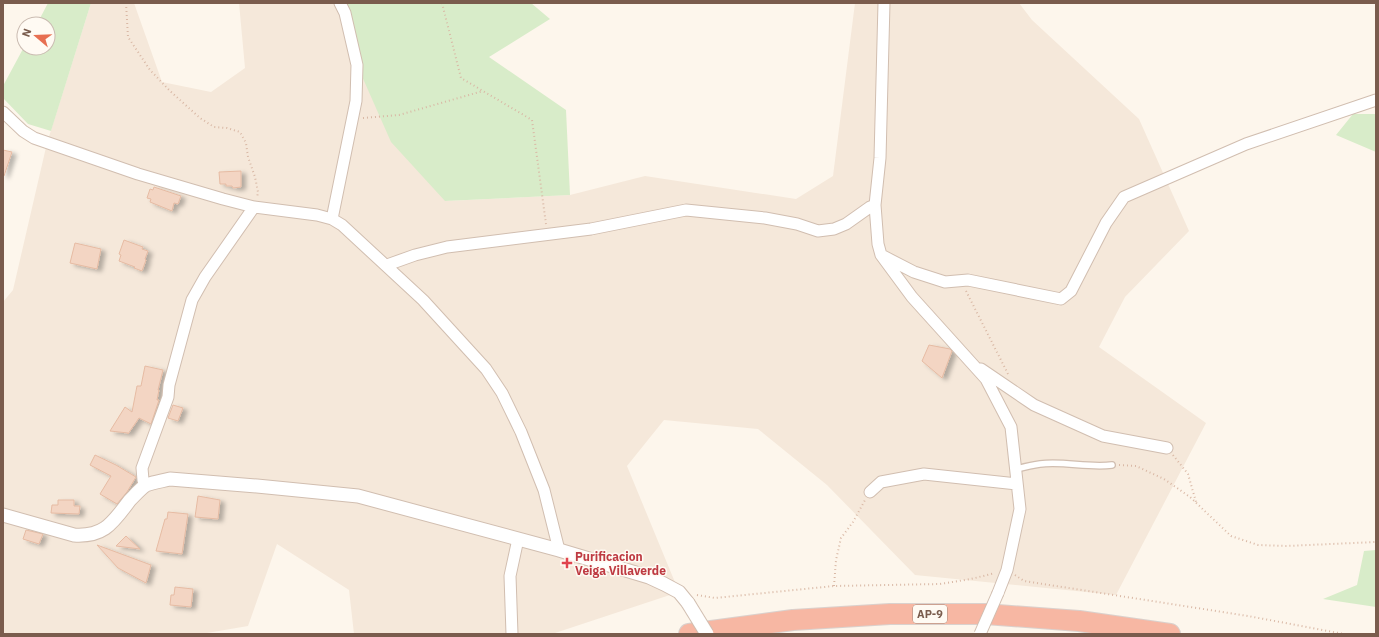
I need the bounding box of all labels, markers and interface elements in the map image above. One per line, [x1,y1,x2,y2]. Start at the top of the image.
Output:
north arrow [16,16,56,56]
text: N [19,27,34,39]
place label: Purificacion Veiga Villaverde [575,549,666,578]
marker: Purificacion Veiga Villaverde [562,558,572,568]
road number: AP-9 [913,605,947,623]

